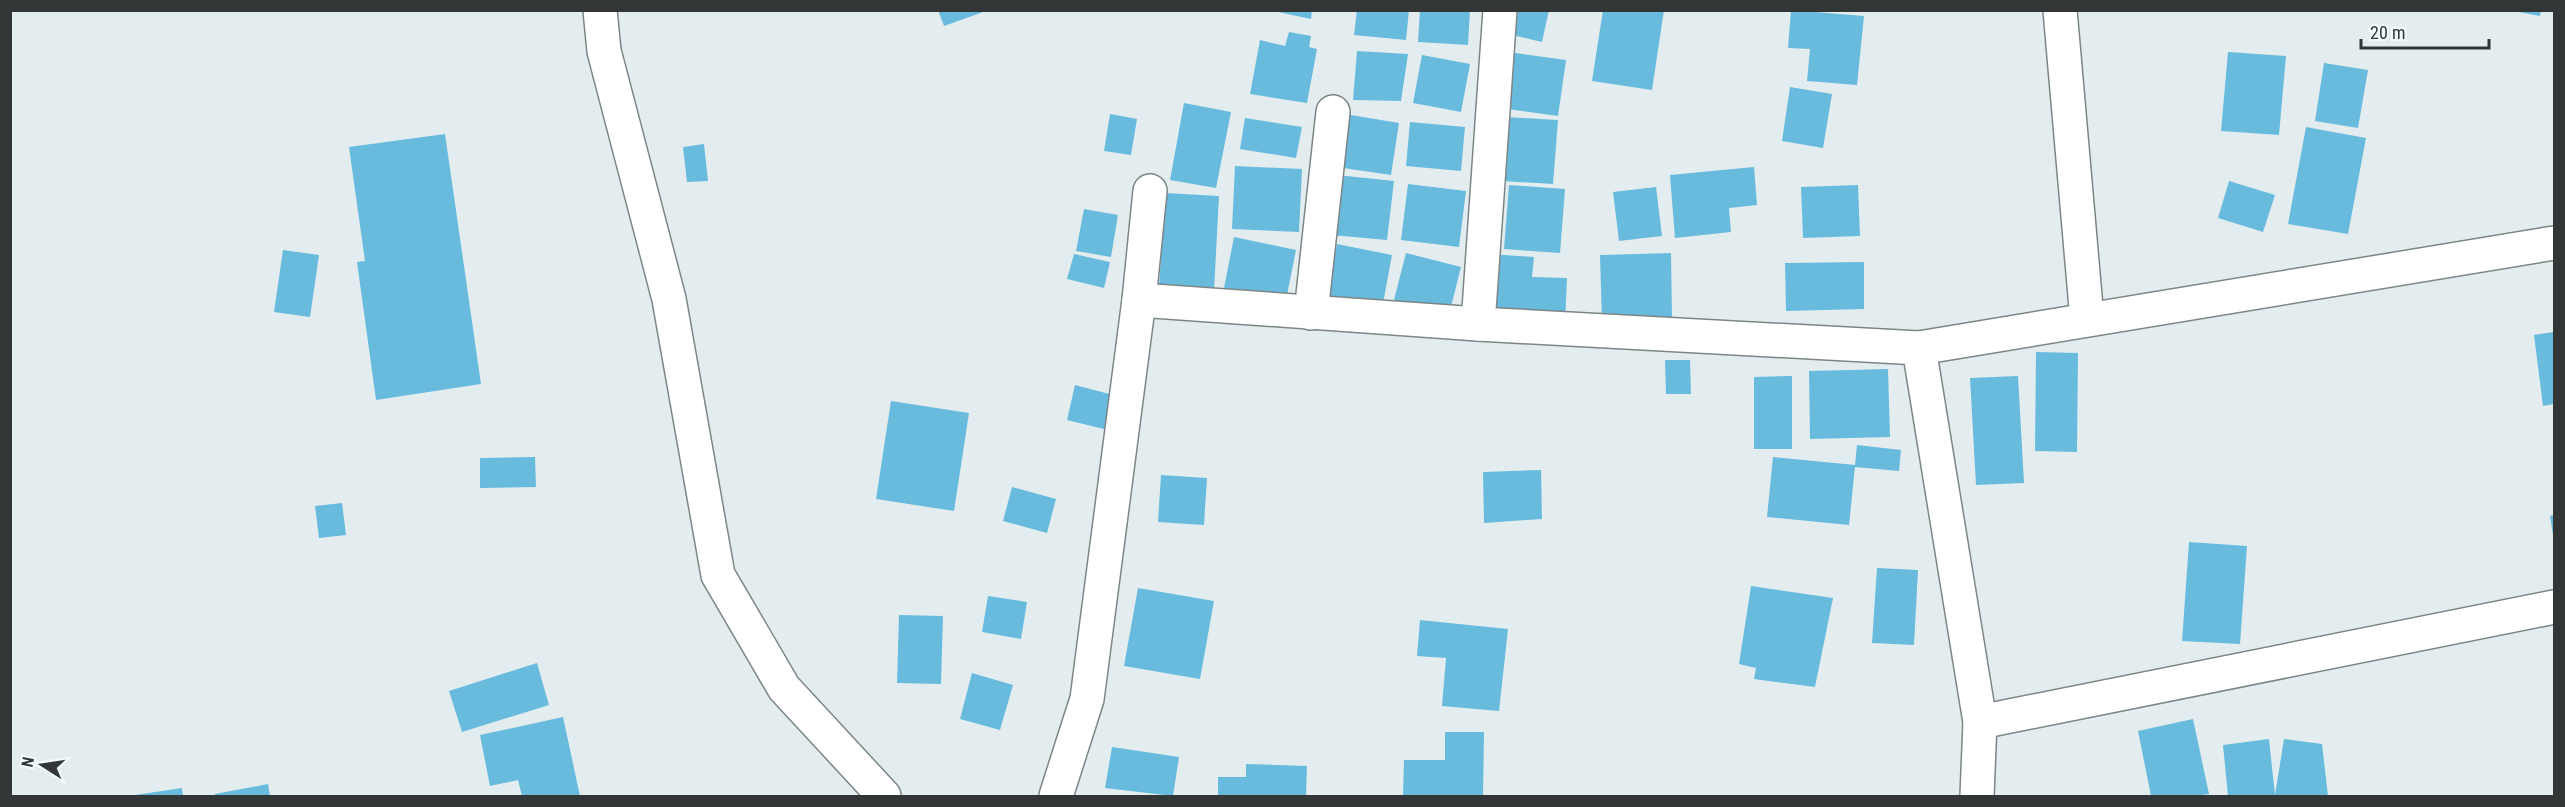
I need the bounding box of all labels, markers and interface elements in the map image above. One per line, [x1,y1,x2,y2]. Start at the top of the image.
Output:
scale bar [2361,12,2488,50]
text: 20 m [2370,22,2405,43]
north arrow [12,735,72,795]
text: N [18,755,38,769]

